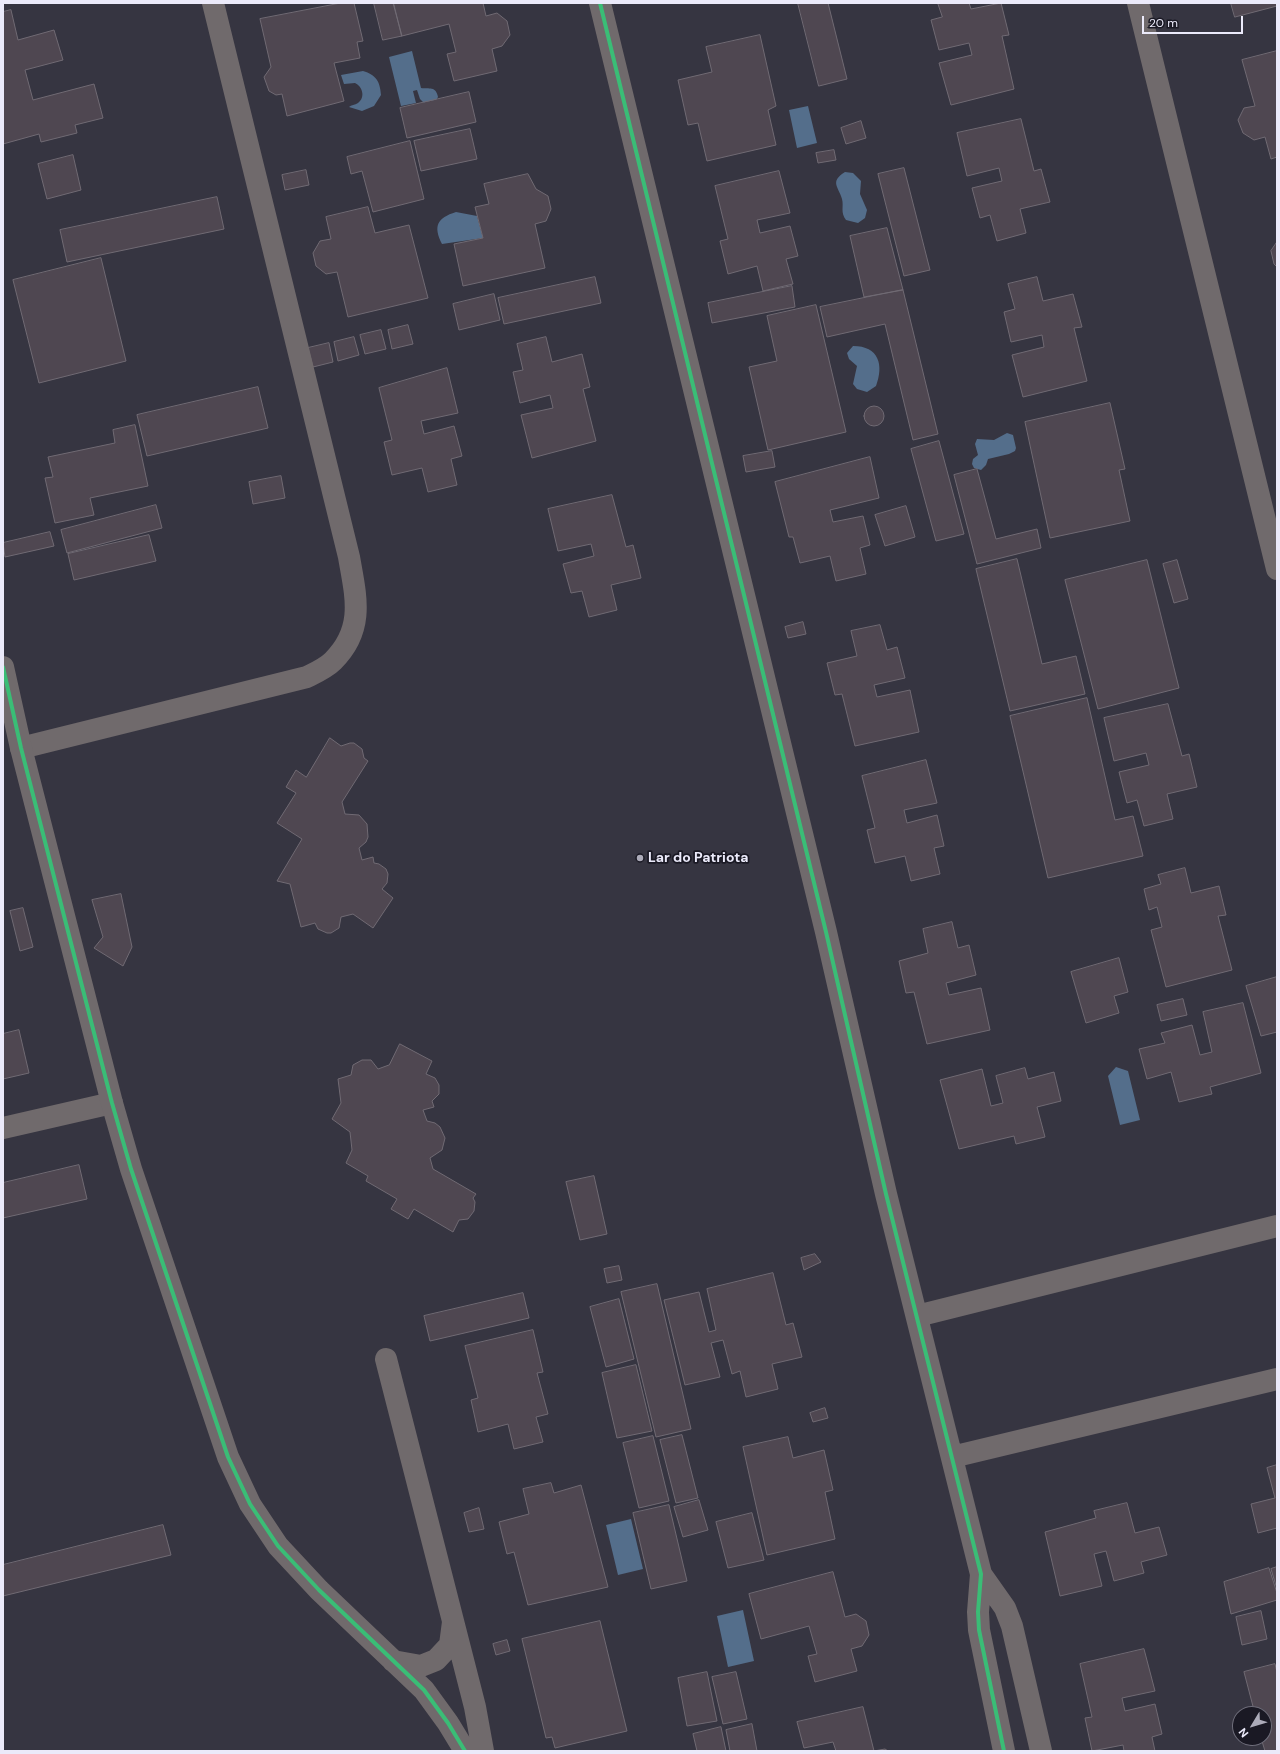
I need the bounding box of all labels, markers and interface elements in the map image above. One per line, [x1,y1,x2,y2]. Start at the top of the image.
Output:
scale bar [1144,8,1245,34]
text: 20 m [1149,15,1178,31]
place label: Lar do Patriota [648,850,748,866]
marker: Lar do Patriota [635,853,645,863]
north arrow [1232,1706,1272,1746]
text: N [1235,1725,1251,1740]

